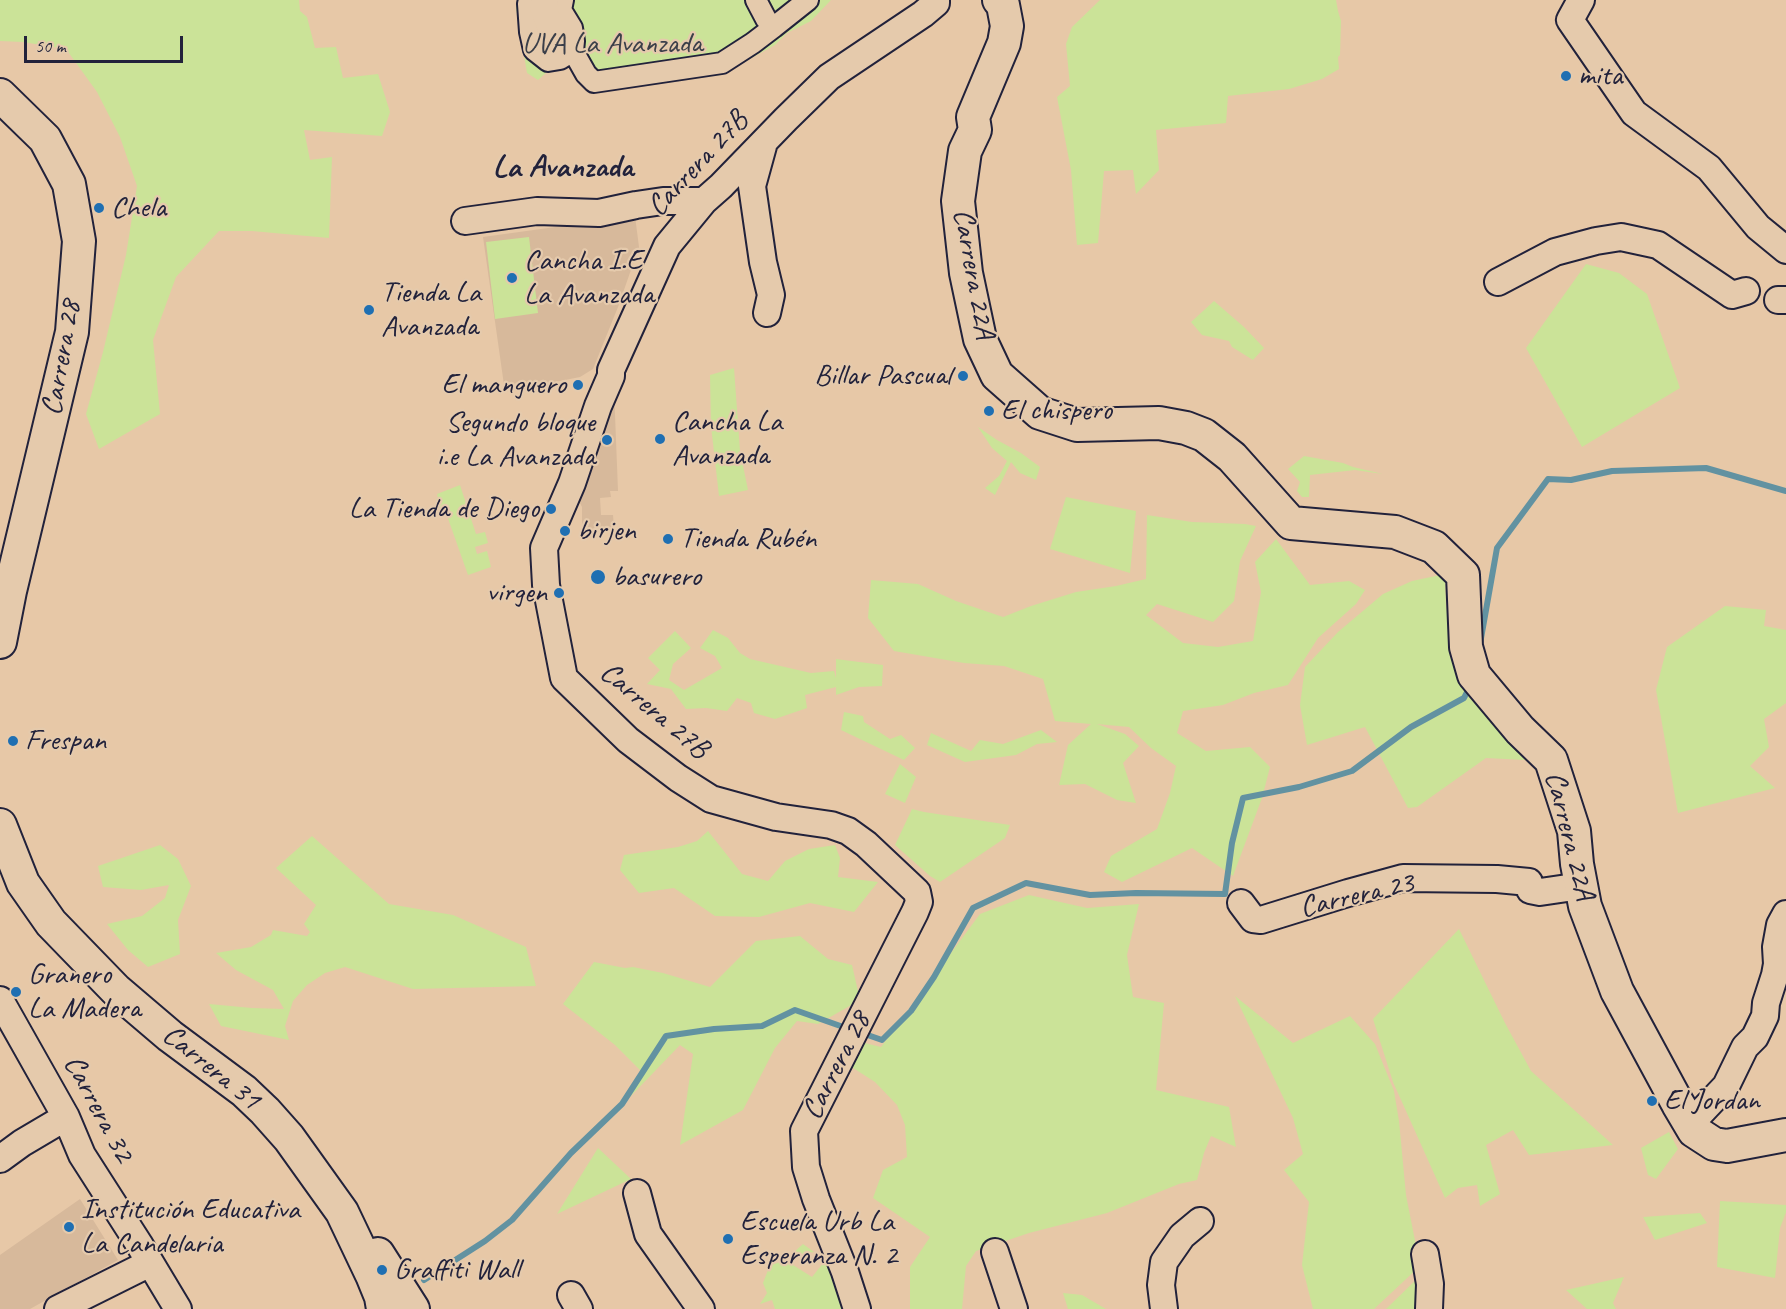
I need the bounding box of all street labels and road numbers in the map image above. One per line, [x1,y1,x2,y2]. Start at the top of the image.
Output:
street label: Carrera 27B [640,104,756,224]
street label: Carrera 22A [944,206,1002,342]
street label: Carrera 28 [34,298,90,418]
street label: Carrera 27B [592,655,716,767]
street label: Carrera 22A [1536,768,1602,904]
street label: Carrera 23 [1296,865,1418,927]
street label: Carrera 28 [795,1006,879,1126]
street label: Carrera 31 [155,1018,267,1118]
street label: Carrera 32 [55,1049,141,1169]

